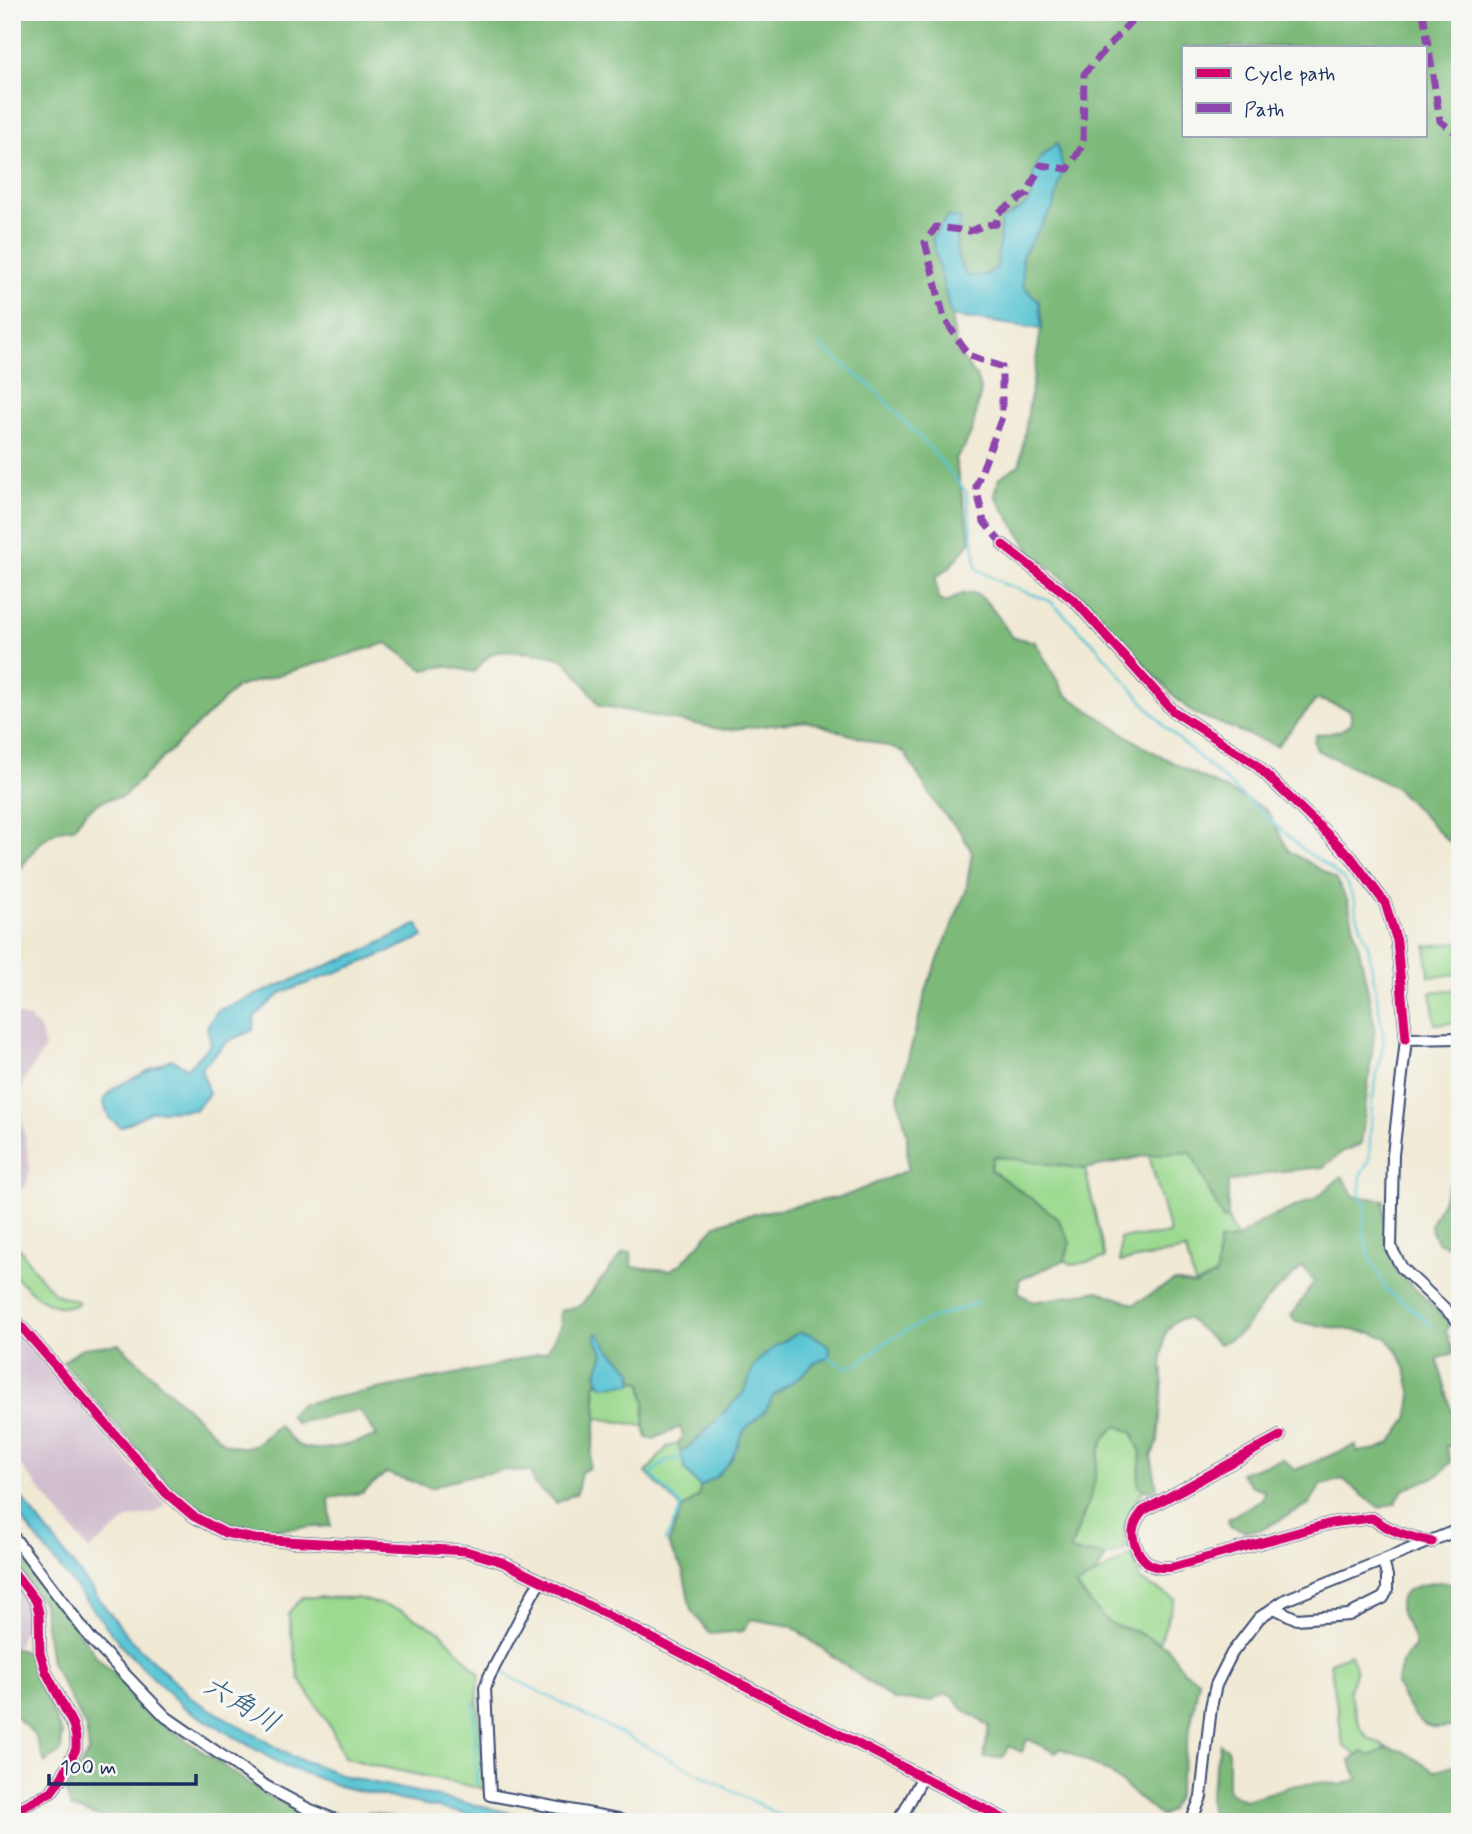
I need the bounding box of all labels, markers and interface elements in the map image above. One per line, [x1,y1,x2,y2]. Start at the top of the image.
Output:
legend [1182,46,1426,136]
text: Cycle path [1244,60,1335,88]
text: Path [1244,96,1284,124]
water label: 六角川 [195,1668,286,1743]
scale bar [49,1743,196,1787]
text: 100 m [60,1754,116,1782]

